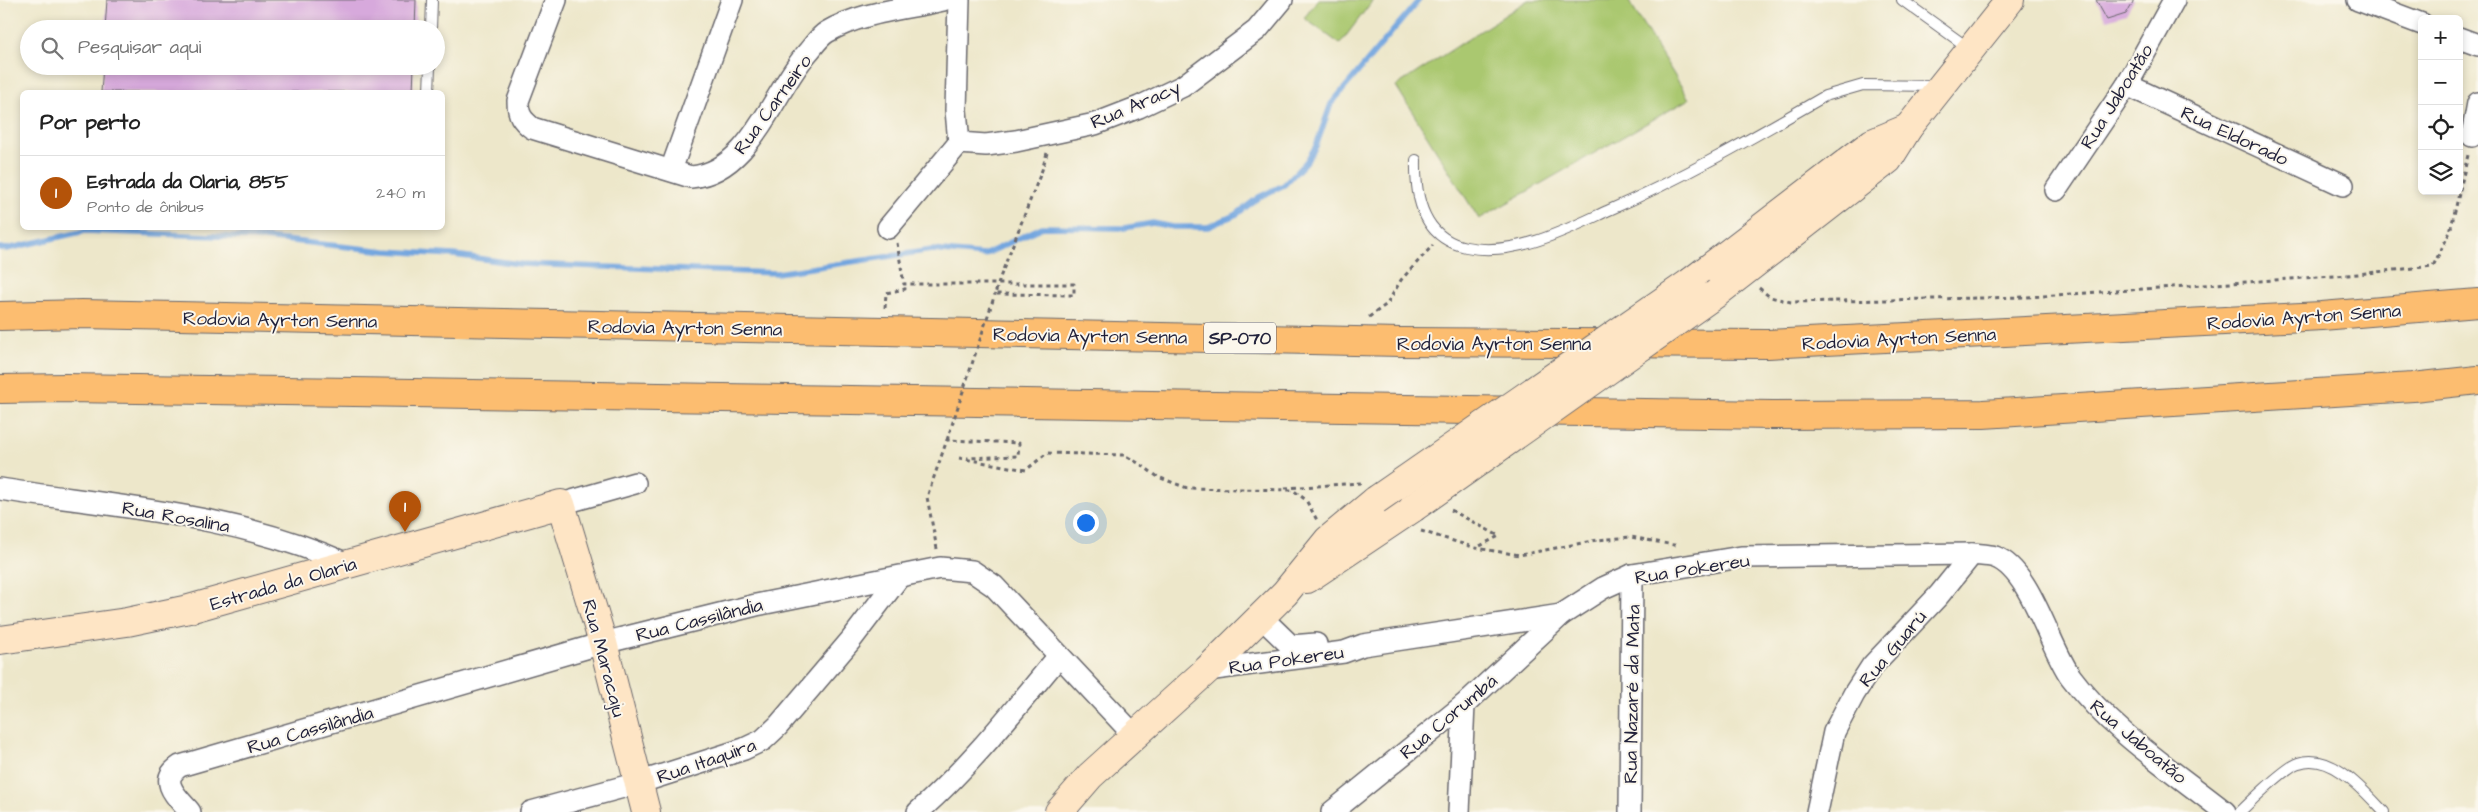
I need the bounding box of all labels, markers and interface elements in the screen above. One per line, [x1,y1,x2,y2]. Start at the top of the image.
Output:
map controls [2418,15,2463,195]
button: + [2418,15,2463,60]
search box [20,20,445,75]
icon: search [38,34,66,62]
text: Pesquisar aqui [78,34,201,61]
street label: Rua Jaboatão [2074,39,2160,155]
street label: Rua Carneiro [728,49,819,161]
button: − [2418,60,2463,105]
street label: Rua Aracy [1086,74,1186,137]
street label: Rua Eldorado [2176,100,2293,173]
button: locate [2418,105,2463,150]
text: Por perto [40,108,140,137]
button: layers [2418,150,2463,195]
text: Estrada da Olaria, 855 [87,169,288,196]
text: 1 [55,182,57,204]
text: 240 m [376,182,425,204]
text: Ponto de ônibus [87,196,204,218]
street label: Rodovia Ayrton Senna [2206,297,2402,339]
street label: Rodovia Ayrton Senna [183,305,378,337]
street label: Rodovia Ayrton Senna [588,313,783,345]
street label: Rodovia Ayrton Senna [993,321,1188,353]
street label: Rodovia Ayrton Senna [1801,321,1997,359]
road number: SP-070 [1204,322,1276,353]
street label: Rodovia Ayrton Senna [1397,331,1592,359]
pin: 1 [389,491,421,532]
street label: Rua Rosalina [120,495,232,540]
your location [1073,510,1099,536]
street label: Rua Pokereu [1633,547,1752,592]
street label: Estrada da Olaria [207,551,360,618]
street label: Rua Cassilândia [633,592,766,649]
street label: Rua Maracaju [575,597,632,721]
street label: Rua Nazaré da Mata [1617,604,1648,784]
street label: Rua Guarú [1853,604,1934,693]
street label: Rua Pokereu [1227,639,1346,682]
street label: Rua Corumbá [1394,668,1504,766]
street label: Rua Jaboatão [2084,693,2193,791]
street label: Rua Cassilândia [244,699,377,761]
street label: Rua Itaquira [653,732,760,791]

